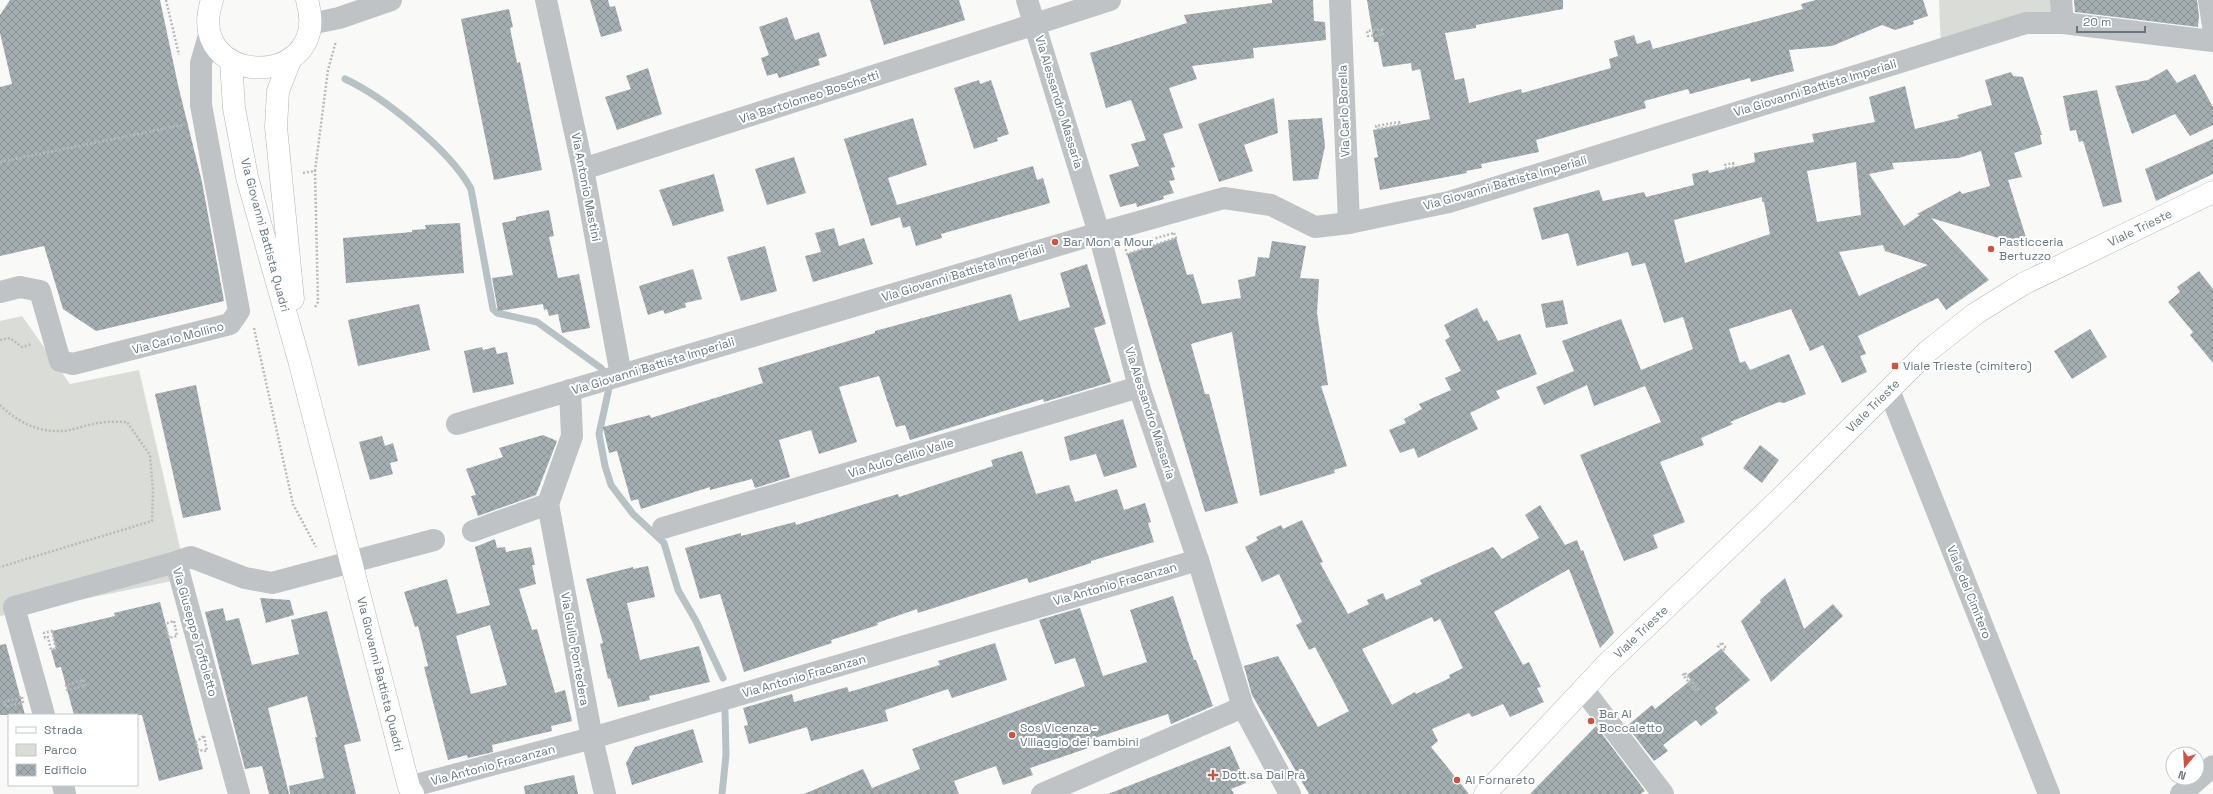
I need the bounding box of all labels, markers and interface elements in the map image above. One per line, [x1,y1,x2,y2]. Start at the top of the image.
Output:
scale bar [2077,8,2145,34]
text: 20 m [2083,14,2111,30]
street label: Via Alessandro Massaria [1031,34,1087,171]
street label: Via Giovanni Battista Imperiali [1732,56,1898,120]
street label: Via Carlo Borella [1334,64,1354,157]
street label: Via Bartolomeo Boschetti [737,67,881,127]
street label: Via Antonio Mastini [568,131,604,243]
street label: Via Giovanni Battista Imperiali [1421,152,1589,214]
street label: Via Giovanni Battista Quadri [237,156,293,314]
street label: Viale Trieste [2105,206,2175,250]
place label: Bar Mon a Mour [1063,234,1154,250]
place label: Pasticceria Bertuzzo [1999,234,2063,264]
marker: Bar Mon a Mour [1050,237,1060,247]
street label: Via Giovanni Battista Imperiali [880,241,1046,305]
marker: Pasticceria Bertuzzo [1986,244,1996,254]
street label: Via Carlo Mollino [130,318,226,358]
street label: Via Giovanni Battista Imperiali [570,334,736,398]
street label: Via Alessandro Massaria [1121,345,1179,481]
place label: Viale Trieste (cimitero) [1903,358,2032,374]
marker: Viale Trieste (cimitero) [1890,361,1900,371]
street label: Viale Trieste [1843,376,1903,436]
street label: Via Aulo Gellio Valle [846,434,956,482]
street label: Viale del Cimitero [1943,543,1995,641]
street label: Via Antonio Fracanzan [1051,559,1179,609]
street label: Via Giuseppe Toffoletto [169,566,221,698]
street label: Via Giulio Pontedera [557,591,593,707]
street label: Via Giovanni Battista Quadri [353,595,407,753]
street label: Viale Trieste [1610,602,1672,662]
street label: Via Antonio Fracanzan [740,651,868,701]
place label: Bar Al Boccaletto [1599,706,1662,736]
legend [8,714,138,786]
marker: Bar Al Boccaletto [1586,716,1596,726]
place label: Sos Vicenza - Villaggio dei bambini [1020,720,1139,750]
text: Strada [44,722,83,738]
marker: Sos Vicenza - Villaggio dei bambini [1007,730,1017,740]
street label: Via Antonio Fracanzan [429,741,557,789]
text: Parco [44,742,77,758]
north arrow [2165,746,2205,786]
text: Edificio [44,762,87,778]
place label: Dott.sa Dai Prà [1222,767,1305,783]
text: N [2176,768,2188,783]
marker: Dott.sa Dai Prà [1207,769,1219,781]
place label: Al Fornareto [1465,772,1535,788]
marker: Al Fornareto [1452,775,1462,785]

